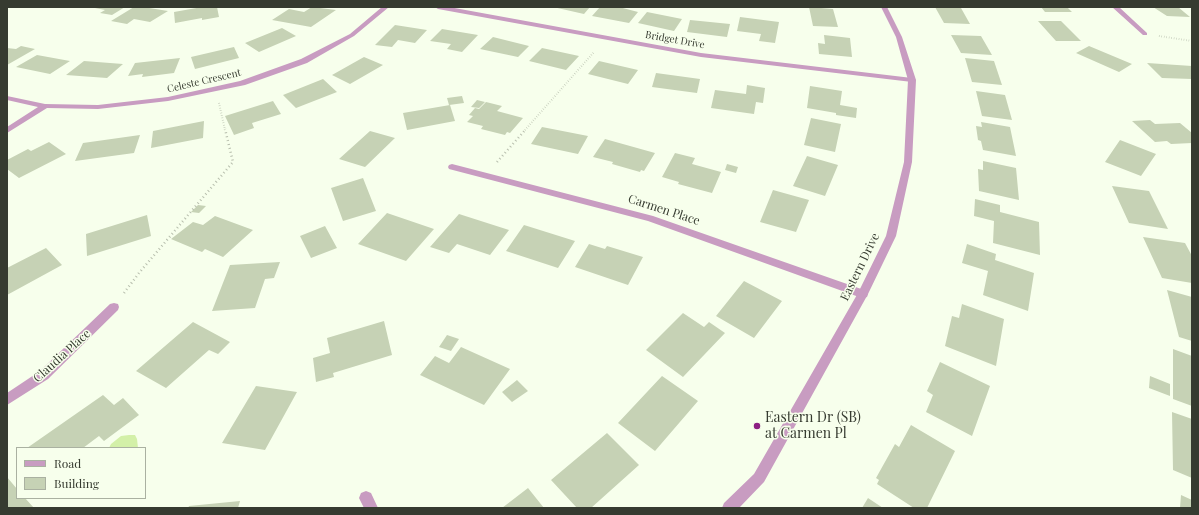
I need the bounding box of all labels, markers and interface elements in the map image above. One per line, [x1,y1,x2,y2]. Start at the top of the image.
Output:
street label: Bridget Drive [644,29,706,51]
street label: Celeste Crescent [166,67,242,95]
street label: Carmen Place [626,192,702,228]
street label: Eastern Drive [837,231,883,303]
street label: Claudia Place [30,326,94,386]
place label: Eastern Dr (SB) at Carmen Pl [765,410,861,442]
marker: Eastern Dr (SB) at Carmen Pl [752,421,762,431]
legend [16,447,146,499]
text: Road [54,455,81,471]
text: Building [54,475,99,491]

